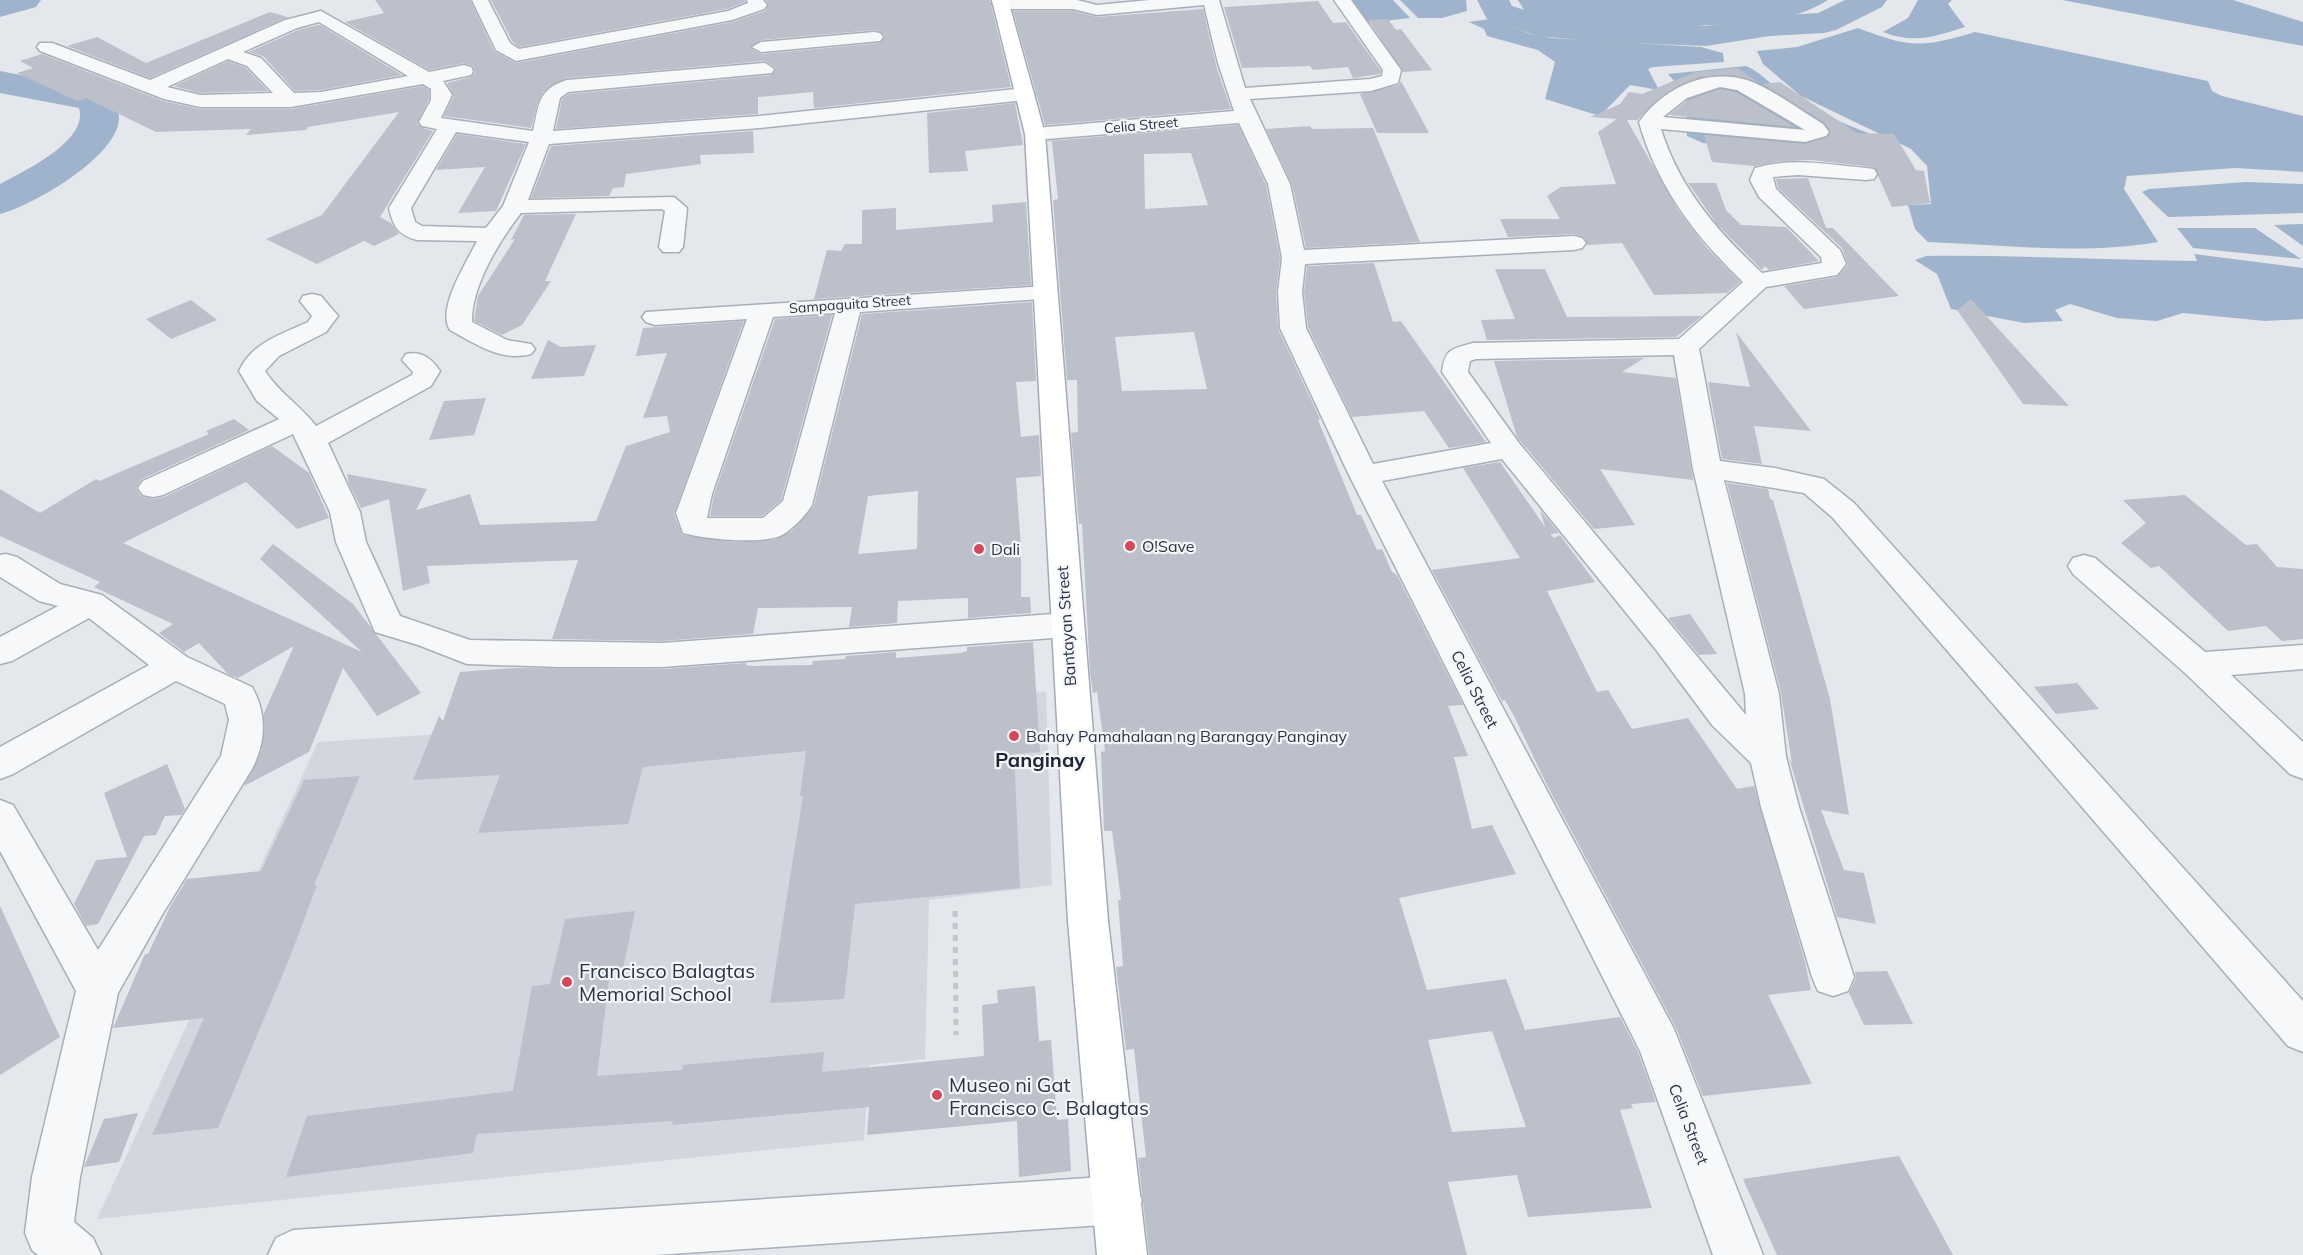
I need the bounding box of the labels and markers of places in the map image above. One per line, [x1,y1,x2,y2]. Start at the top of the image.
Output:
place label: O!Save [1142,536,1195,556]
place label: Dali [991,539,1020,559]
marker: O!Save [1123,539,1137,553]
marker: Dali [972,542,986,556]
place label: Bahay Pamahalaan ng Barangay Panginay [1026,726,1347,746]
marker: Bahay Pamahalaan ng Barangay Panginay [1007,729,1021,743]
place label: Francisco Balagtas Memorial School [579,958,755,1006]
marker: Francisco Balagtas Memorial School [560,975,574,989]
place label: Museo ni Gat Francisco C. Balagtas [949,1072,1149,1120]
marker: Museo ni Gat Francisco C. Balagtas [930,1088,944,1102]

